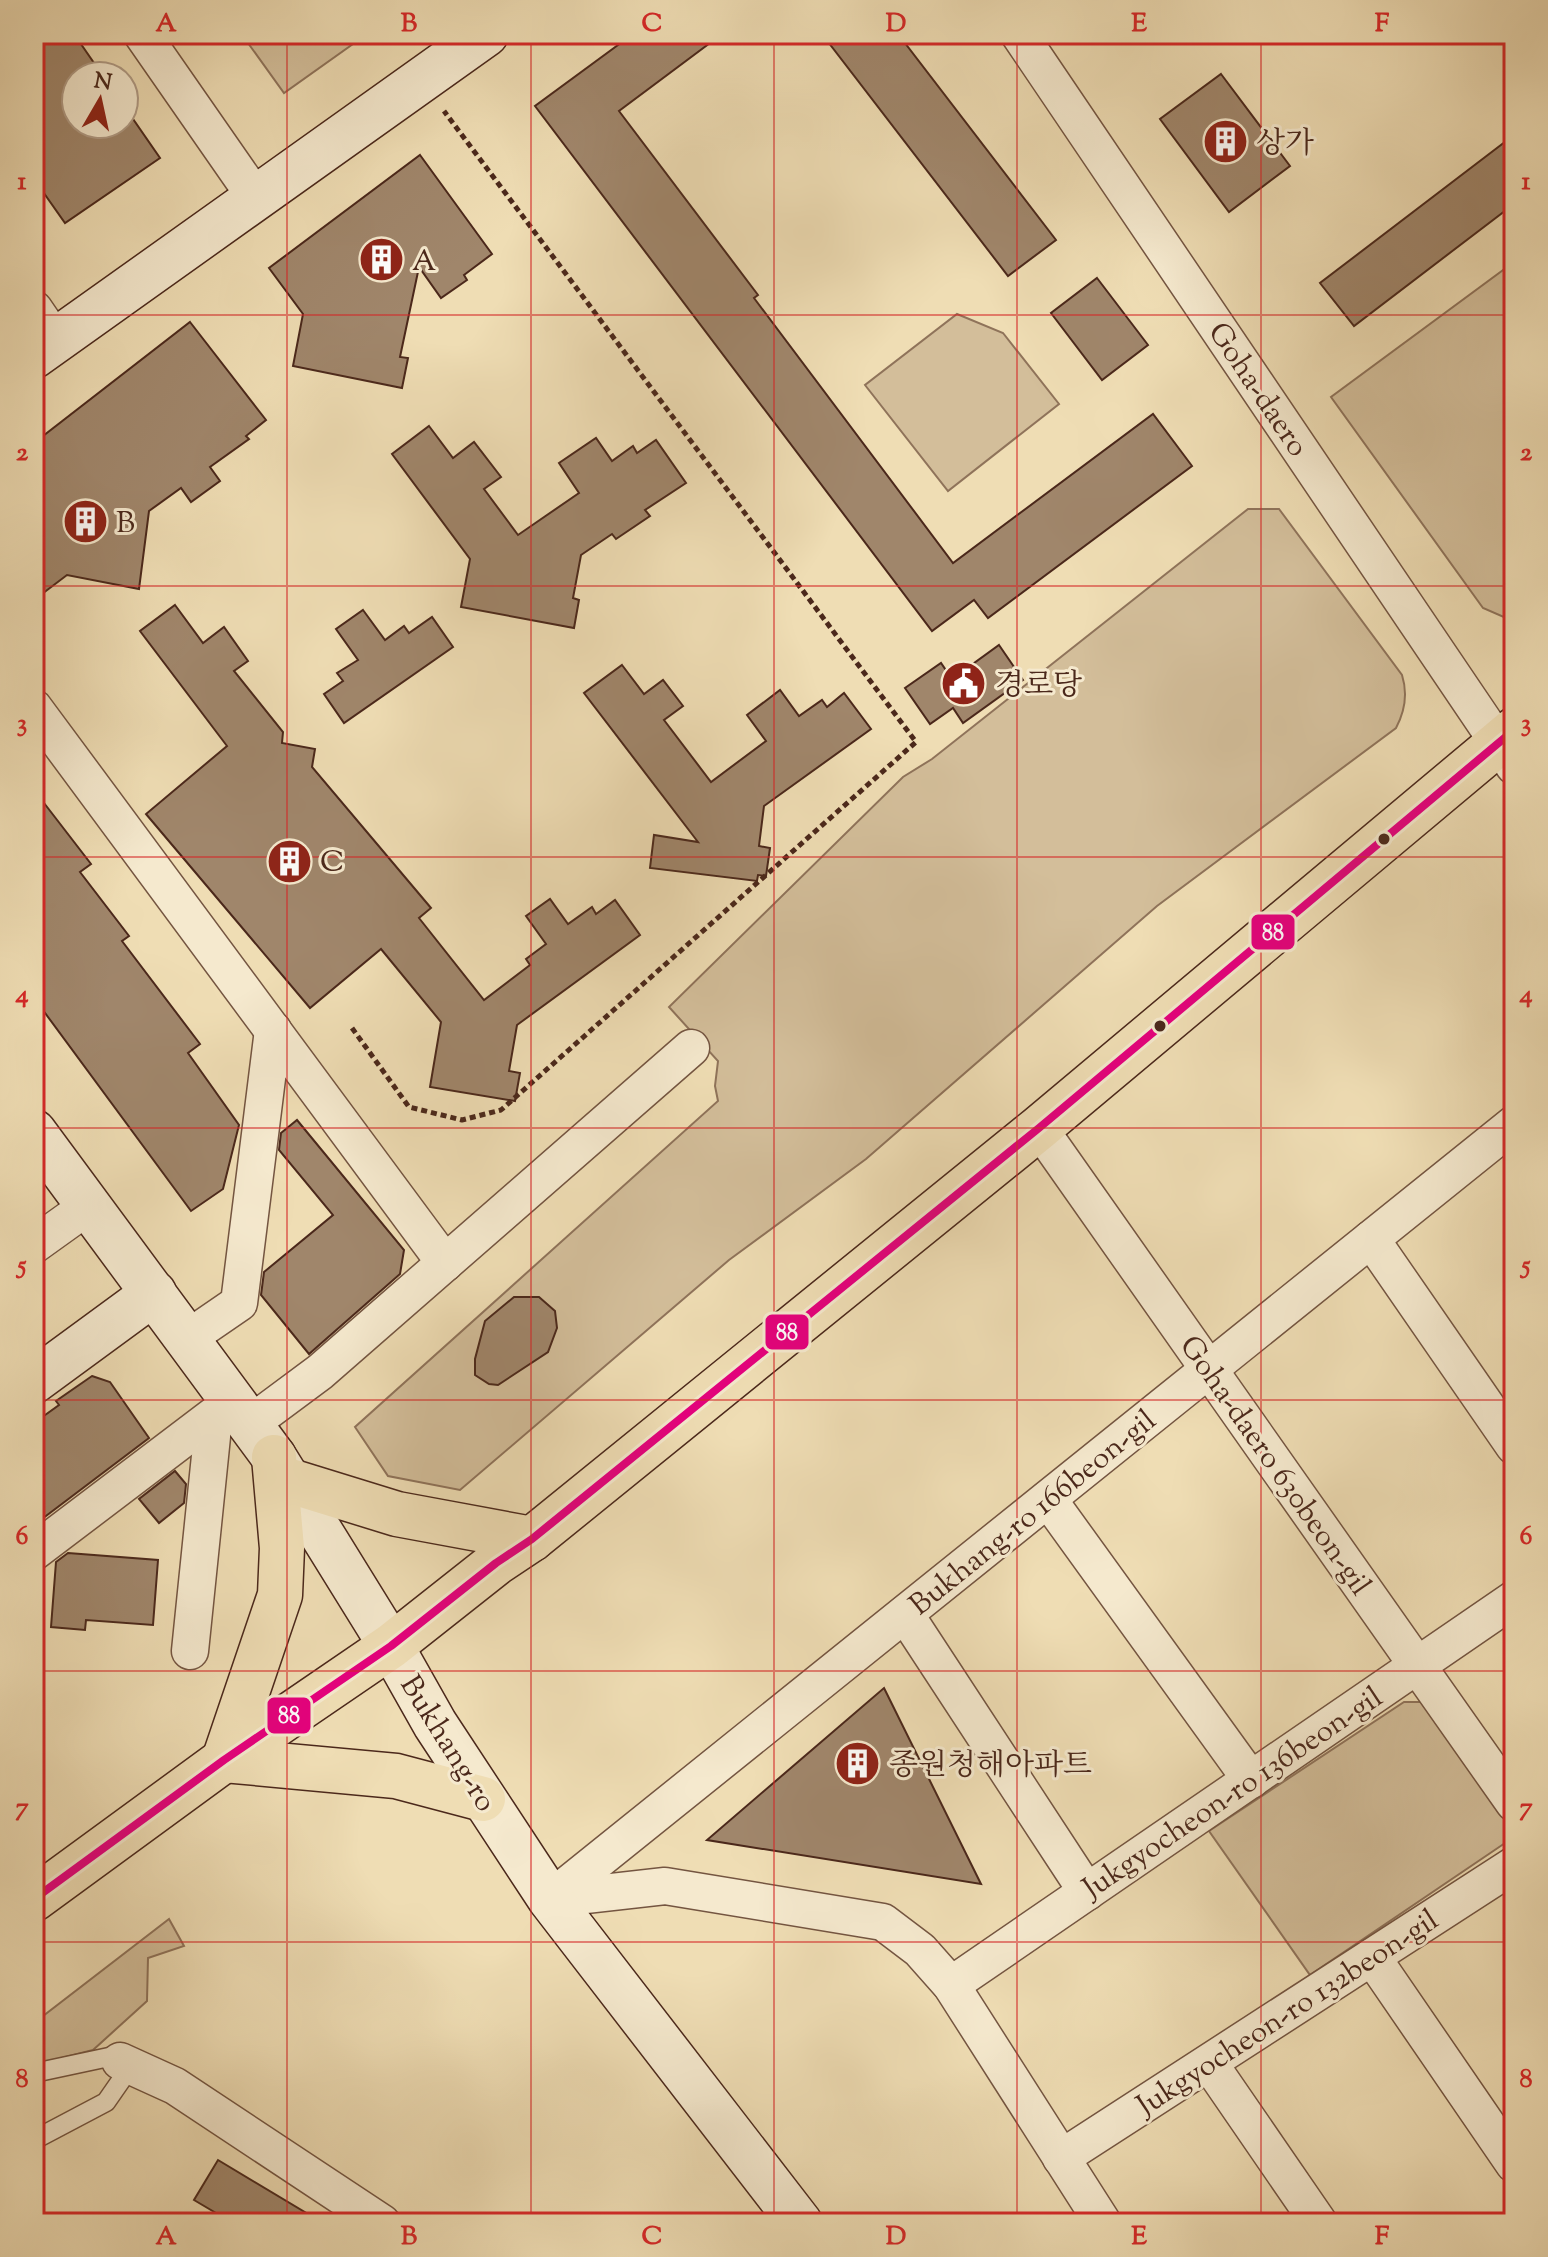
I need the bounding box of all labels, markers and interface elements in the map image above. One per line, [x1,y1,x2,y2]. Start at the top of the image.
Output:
text: A [155,6,177,43]
text: B [401,6,418,43]
text: C [642,6,662,43]
text: D [886,6,906,43]
text: E [1131,6,1147,43]
text: F [1375,6,1390,43]
north arrow [60,60,140,140]
text: N [91,66,114,100]
building icon: 상가 [1201,118,1249,166]
place label: 상가 [1256,123,1314,166]
text: 1 [18,164,27,201]
text: 1 [1522,164,1531,201]
building icon: A [357,236,405,284]
place label: A [412,241,436,284]
street label: Goha-daero [1196,315,1318,466]
text: 2 [16,435,29,472]
text: 2 [1520,435,1533,472]
building icon: B [61,498,109,546]
place label: B [116,503,135,546]
public building icon: 경로당 [940,660,988,708]
place label: 경로당 [995,665,1082,708]
text: 3 [17,706,27,743]
text: 3 [1521,706,1531,743]
unlabelled marker [1376,831,1392,847]
building icon: C [265,837,313,885]
place label: C [320,842,344,885]
line badge: 88 [1250,913,1296,951]
text: 88 [1262,919,1284,951]
text: 4 [14,977,29,1014]
text: 4 [1518,977,1533,1014]
unlabelled marker [1152,1018,1168,1034]
text: 5 [16,1248,27,1285]
text: 5 [1520,1248,1531,1285]
line badge: 88 [764,1313,810,1351]
text: 88 [776,1319,798,1351]
street label: Goha-daero 630beon-gil [1168,1328,1380,1605]
street label: Bukhang-ro 166beon-gil [901,1401,1166,1627]
text: 6 [16,1519,29,1556]
text: 6 [1520,1519,1533,1556]
street label: Bukhang-ro [388,1668,506,1821]
street label: Jukgyocheon-ro 136beon-gil [1073,1677,1392,1912]
line badge: 88 [266,1696,312,1735]
text: 88 [278,1702,300,1734]
building icon: 종원청해아파트 [834,1740,882,1788]
place label: 종원청해아파트 [889,1745,1092,1788]
text: 7 [15,1790,29,1827]
text: 7 [1519,1790,1533,1827]
street label: Jukgyocheon-ro 132beon-gil [1127,1900,1448,2129]
text: 8 [15,2062,29,2099]
text: 8 [1519,2062,1533,2099]
text: A [155,2219,177,2256]
text: B [401,2219,418,2256]
text: C [642,2219,662,2256]
text: D [886,2219,906,2256]
text: E [1131,2219,1147,2256]
text: F [1375,2219,1390,2256]

